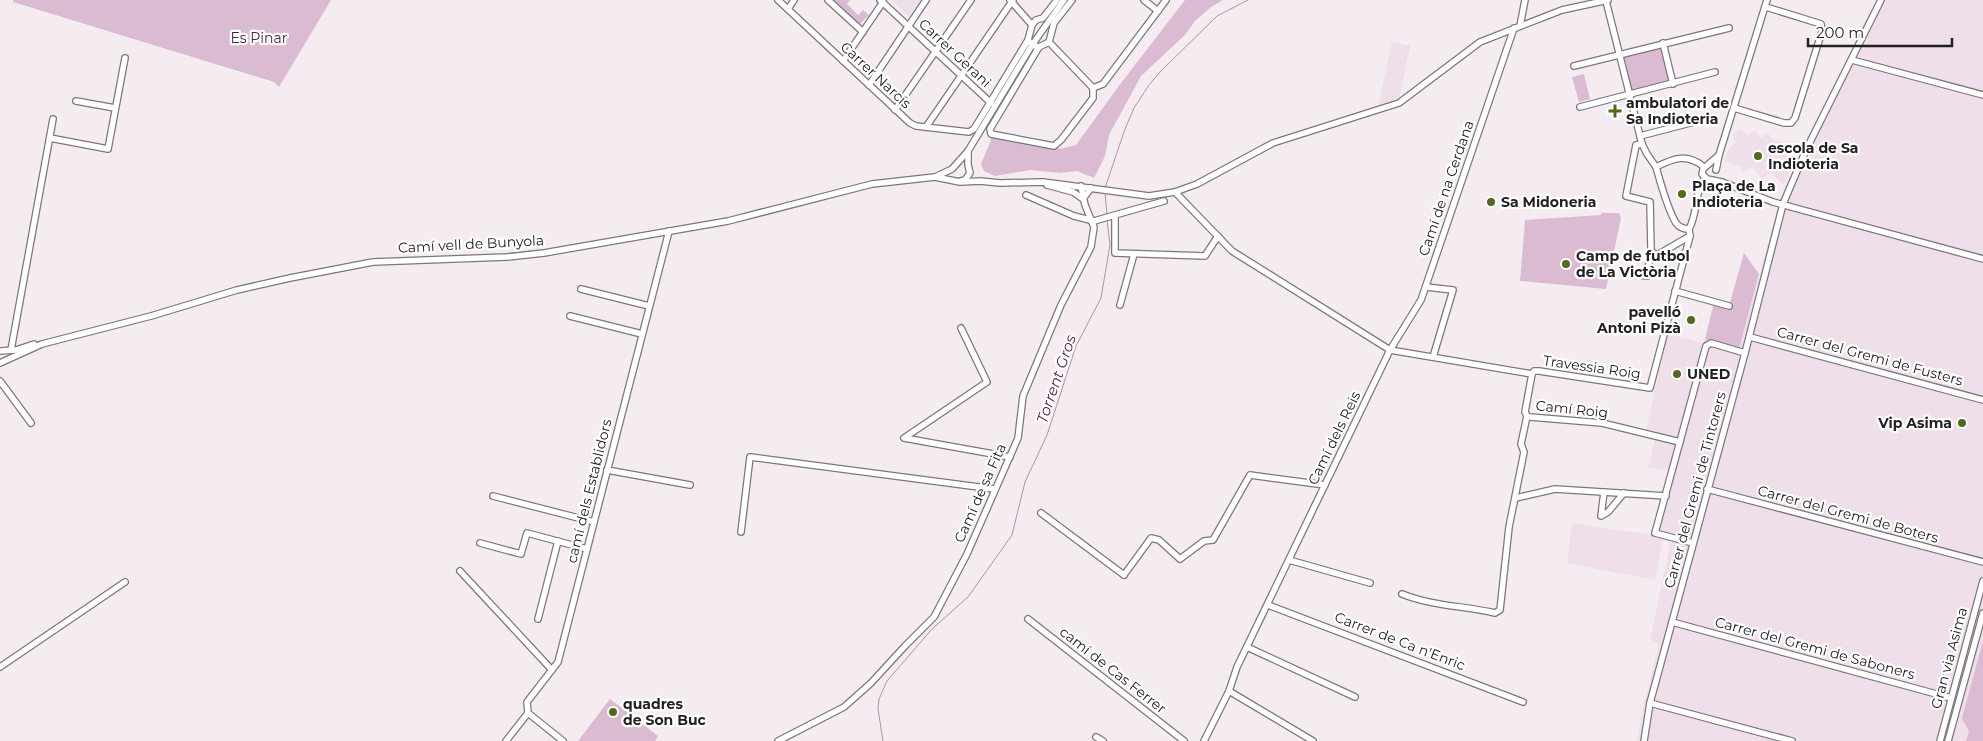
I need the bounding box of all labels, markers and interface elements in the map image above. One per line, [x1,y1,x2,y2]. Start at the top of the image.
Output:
street label: Carrer Gerani [915,15,995,91]
scale bar [1808,15,1952,47]
text: 200 m [1816,23,1864,42]
park label: Es Pinar [231,29,288,47]
street label: Carrer Narcís [837,38,915,112]
place label: ambulatori de Sa Indioteria [1626,94,1729,128]
marker: ambulatori de Sa Indioteria [1608,104,1622,118]
street label: Camí de na Cerdana [1414,118,1478,258]
place label: escola de Sa Indioteria [1768,139,1858,173]
marker: escola de Sa Indioteria [1752,150,1764,162]
place label: Plaça de La Indioteria [1692,177,1776,211]
marker: Plaça de La Indioteria [1676,188,1688,200]
place label: Sa Midoneria [1501,193,1596,211]
marker: Sa Midoneria [1485,196,1497,208]
street label: Camí vell de Bunyola [397,231,545,257]
place label: Camp de futbol de La Victòria [1576,247,1690,281]
marker: Camp de futbol de La Victòria [1560,258,1572,270]
place label: pavelló Antoni Pizà [1596,303,1681,337]
marker: pavelló Antoni Pizà [1685,314,1697,326]
street label: Carrer del Gremi de Fusters [1775,322,1965,390]
water label: Torrent Gros [1032,332,1080,426]
street label: Travessia Roig [1542,351,1642,383]
place label: UNED [1687,365,1731,383]
marker: UNED [1671,368,1683,380]
street label: Camí dels Reis [1304,388,1364,488]
street label: Carrer del Gremi de Tintorers [1660,390,1730,590]
street label: Camí Roig [1535,396,1609,422]
place label: Vip Asima [1877,414,1952,432]
street label: camí dels Establidors [562,417,616,565]
marker: Vip Asima [1956,417,1968,429]
street label: Camí de sa Fita [950,441,1010,545]
street label: Carrer del Gremi de Boters [1756,481,1941,547]
street label: Gran via Asima [1927,605,1971,711]
street label: Carrer de Ca n'Enric [1332,608,1468,674]
street label: Carrer del Gremi de Saboners [1713,613,1917,683]
street label: camí de Cas Ferrer [1056,623,1170,718]
place label: quadres de Son Buc [623,695,707,729]
marker: quadres de Son Buc [607,706,619,718]

